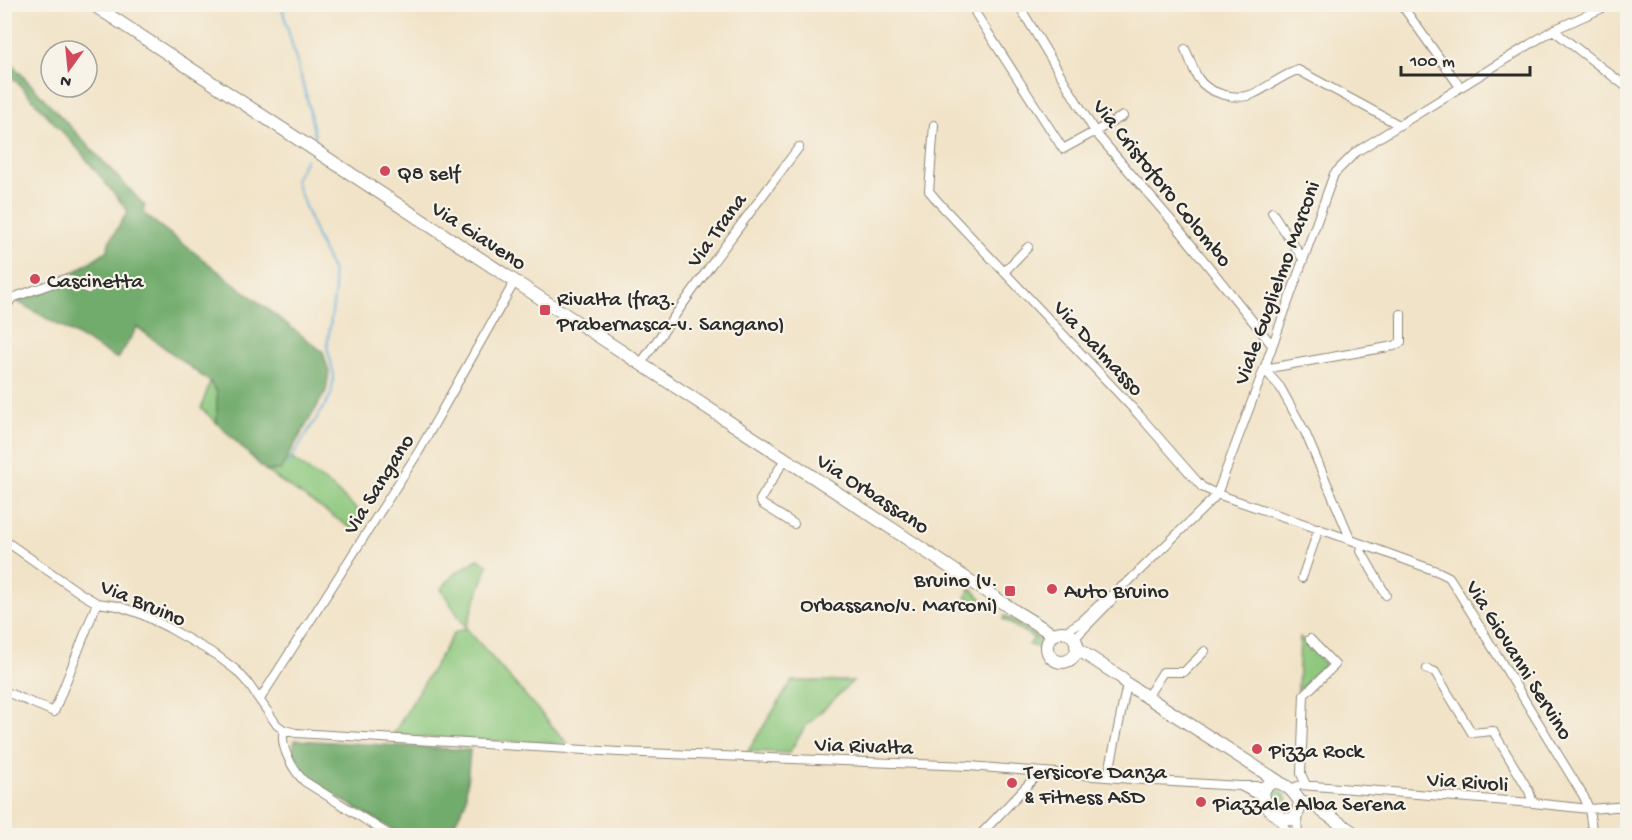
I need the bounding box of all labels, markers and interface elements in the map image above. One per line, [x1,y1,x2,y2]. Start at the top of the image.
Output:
north arrow [39,39,99,99]
scale bar [1401,39,1530,77]
text: 100 m [1409,52,1455,73]
text: N [58,69,74,91]
street label: Via Cristoforo Colombo [1085,95,1237,274]
place label: Q8 self [397,162,462,188]
marker: Q8 self [378,164,392,178]
street label: Viale Guglielmo Marconi [1229,178,1328,390]
street label: Via Trana [682,188,754,274]
street label: Via Giaveno [425,196,530,278]
place label: Cascinetta [47,270,144,296]
marker: Cascinetta [28,272,42,286]
place label: Rivalta (fraz. Prabernasca-v. Sangano) [556,288,785,339]
street label: Via Dalmasso [1046,296,1148,403]
marker: Rivalta (fraz. Prabernasca-v. Sangano) [538,303,552,317]
street label: Via Sangano [339,430,422,541]
street label: Via Orbassano [810,449,933,542]
place label: Bruino (v. Orbassano/v. Marconi) [800,569,998,620]
street label: Via Bruino [95,575,189,634]
street label: Via Giovanni Servino [1458,576,1577,746]
place label: Auto Bruino [1064,580,1169,606]
marker: Auto Bruino [1045,582,1059,596]
marker: Bruino (v. Orbassano/v. Marconi) [1003,584,1017,598]
street label: Via Rivalta [813,733,914,763]
place label: Pizza Rock [1268,740,1365,766]
marker: Pizza Rock [1250,742,1264,756]
place label: Tersicore Danza & Fitness ASD [1022,761,1167,812]
street label: Via Rivoli [1425,768,1509,800]
marker: Tersicore Danza & Fitness ASD [1005,776,1019,790]
place label: Piazzale Alba Serena [1212,793,1406,819]
marker: Piazzale Alba Serena [1194,795,1208,809]

